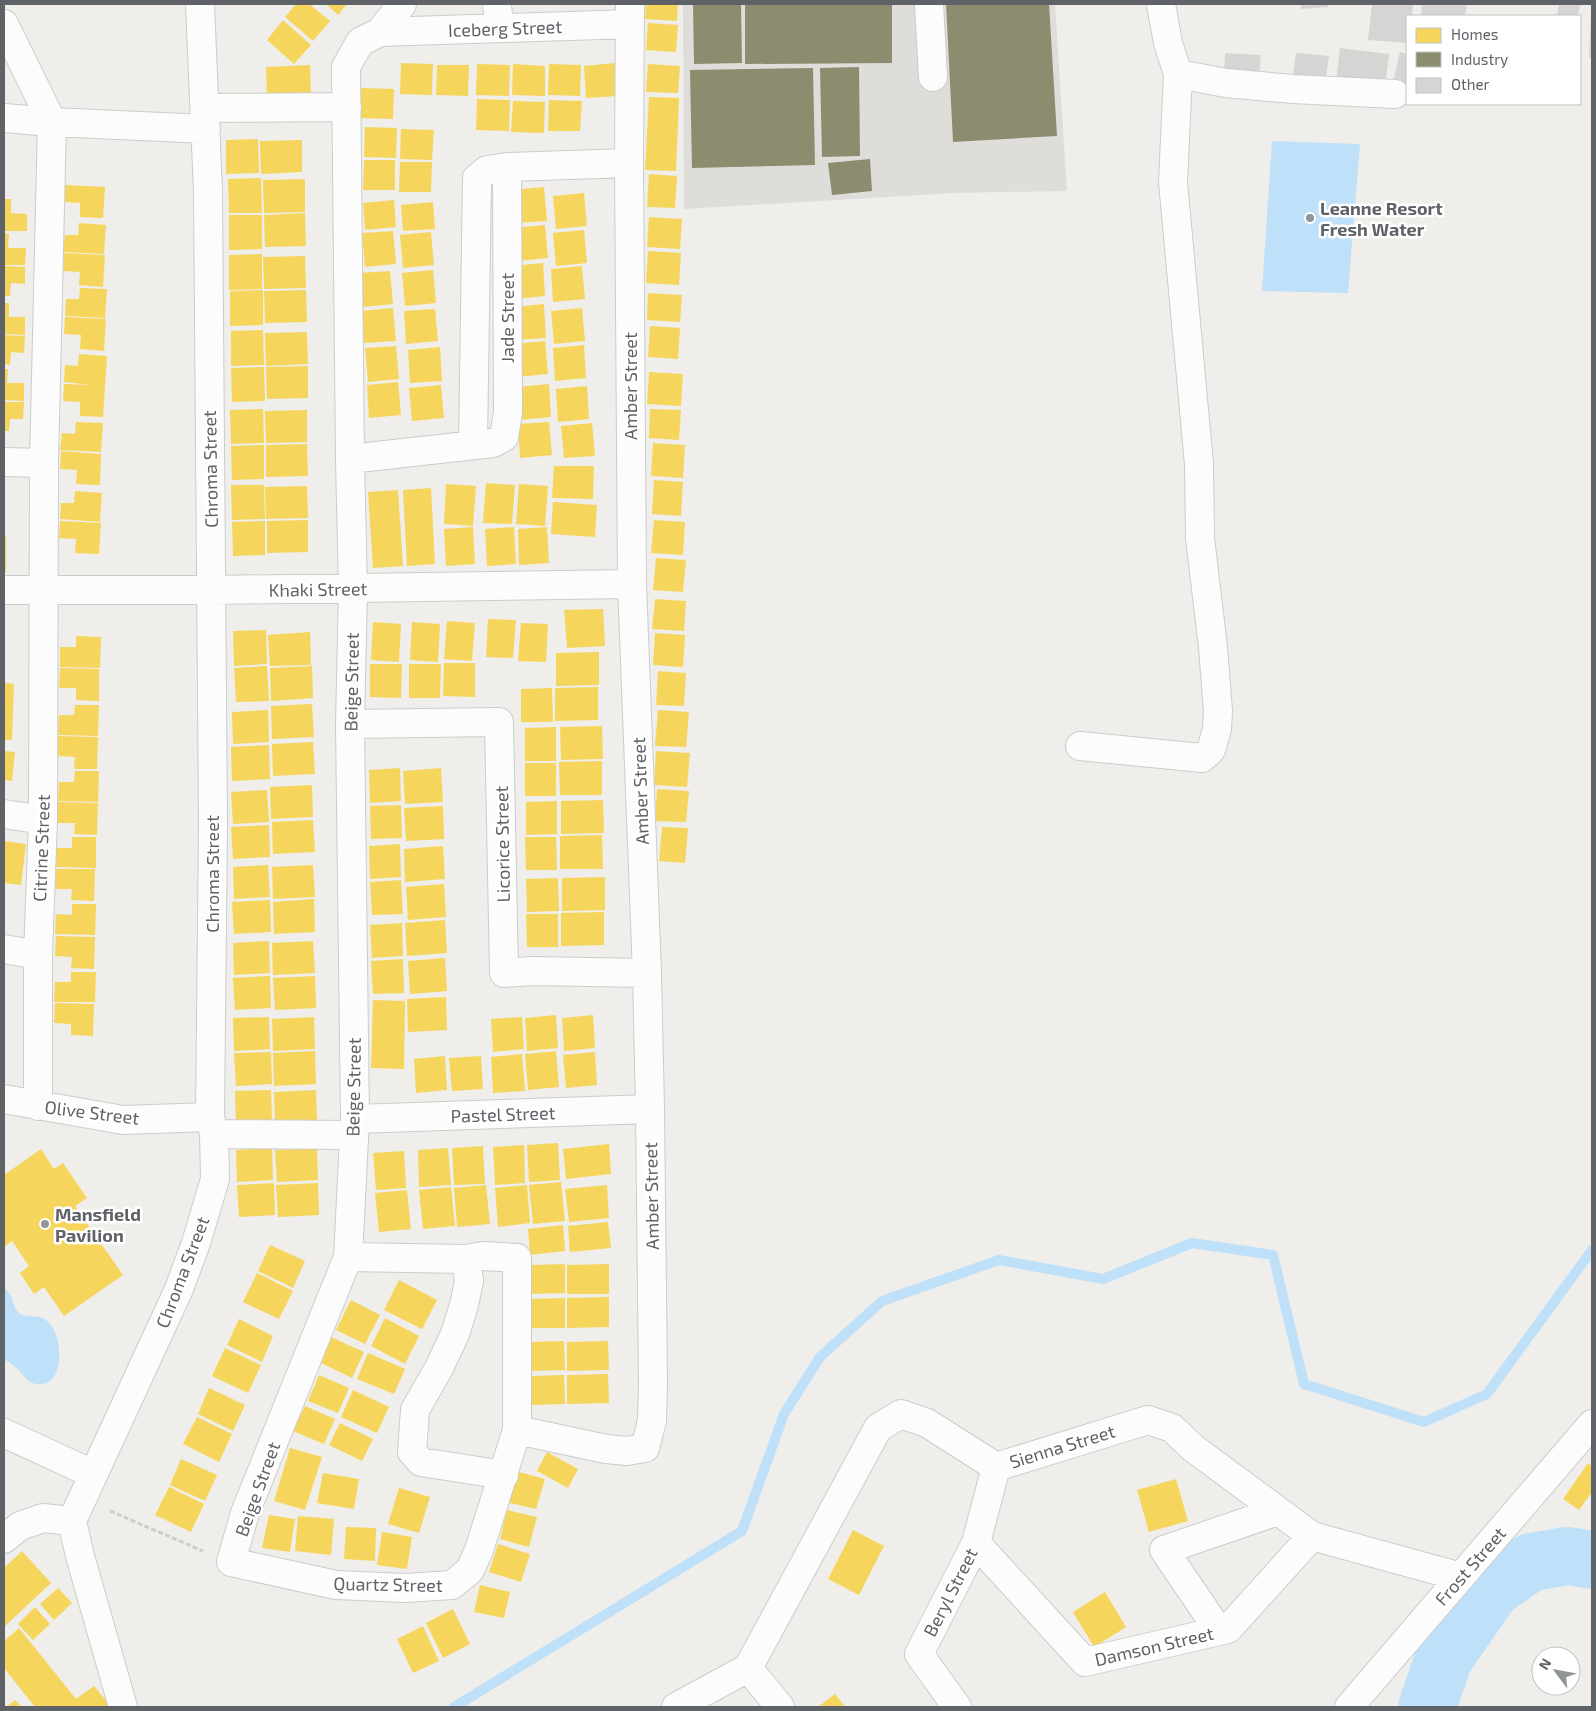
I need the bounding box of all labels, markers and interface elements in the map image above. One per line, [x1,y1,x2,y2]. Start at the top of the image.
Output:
street label: Iceberg Street [448,15,563,41]
legend [1406,15,1581,105]
text: Homes [1451,25,1498,43]
text: Industry [1451,50,1508,68]
text: Other [1451,75,1490,93]
place label: Leanne Resort Fresh Water [1320,197,1443,240]
marker: Leanne Resort Fresh Water [1304,212,1316,224]
street label: Jade Street [496,273,518,363]
street label: Amber Street [619,332,641,440]
street label: Chroma Street [198,410,222,528]
street label: Khaki Street [268,577,368,601]
street label: Beige Street [339,632,363,732]
street label: Amber Street [627,737,653,845]
street label: Licorice Street [490,785,514,903]
street label: Citrine Street [28,794,54,902]
street label: Chroma Street [201,815,223,933]
street label: Beige Street [341,1037,365,1137]
street label: Olive Street [44,1095,141,1129]
street label: Pastel Street [450,1101,556,1127]
street label: Amber Street [639,1142,663,1250]
place label: Mansfield Pavilion [55,1203,141,1246]
street label: Chroma Street [151,1213,213,1331]
marker: Mansfield Pavilion [39,1218,51,1230]
street label: Sienna Street [1007,1419,1117,1472]
street label: Beige Street [230,1439,284,1539]
street label: Frost Street [1430,1522,1510,1610]
street label: Beryl Street [918,1544,982,1640]
street label: Quartz Street [333,1572,443,1596]
street label: Damson Street [1092,1622,1216,1670]
north arrow [1531,1646,1581,1696]
text: N [1535,1655,1554,1673]

